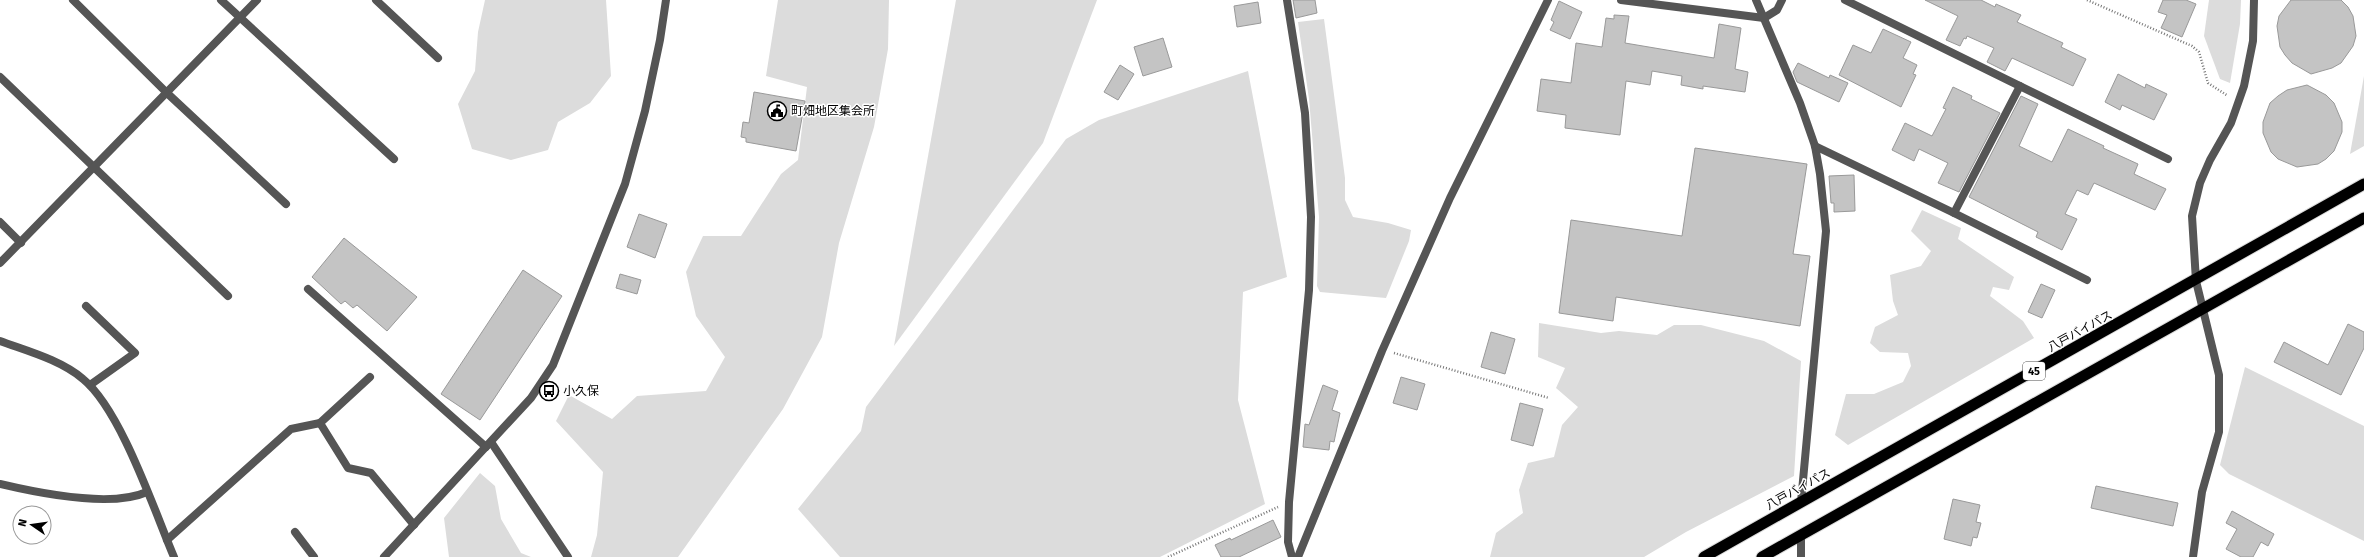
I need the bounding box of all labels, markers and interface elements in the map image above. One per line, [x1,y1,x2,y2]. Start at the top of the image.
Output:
public building icon: 町畑地区集会所 [766,100,788,122]
place label: 町畑地区集会所 [791,104,875,118]
street label: 八戸バイパス [2045,307,2115,355]
road number: 45 [2023,362,2045,380]
bus stop icon: 小久保 [538,380,560,402]
place label: 小久保 [563,384,599,398]
street label: 八戸バイパス [1763,465,1833,513]
north arrow [12,505,52,545]
text: N [16,518,30,528]

